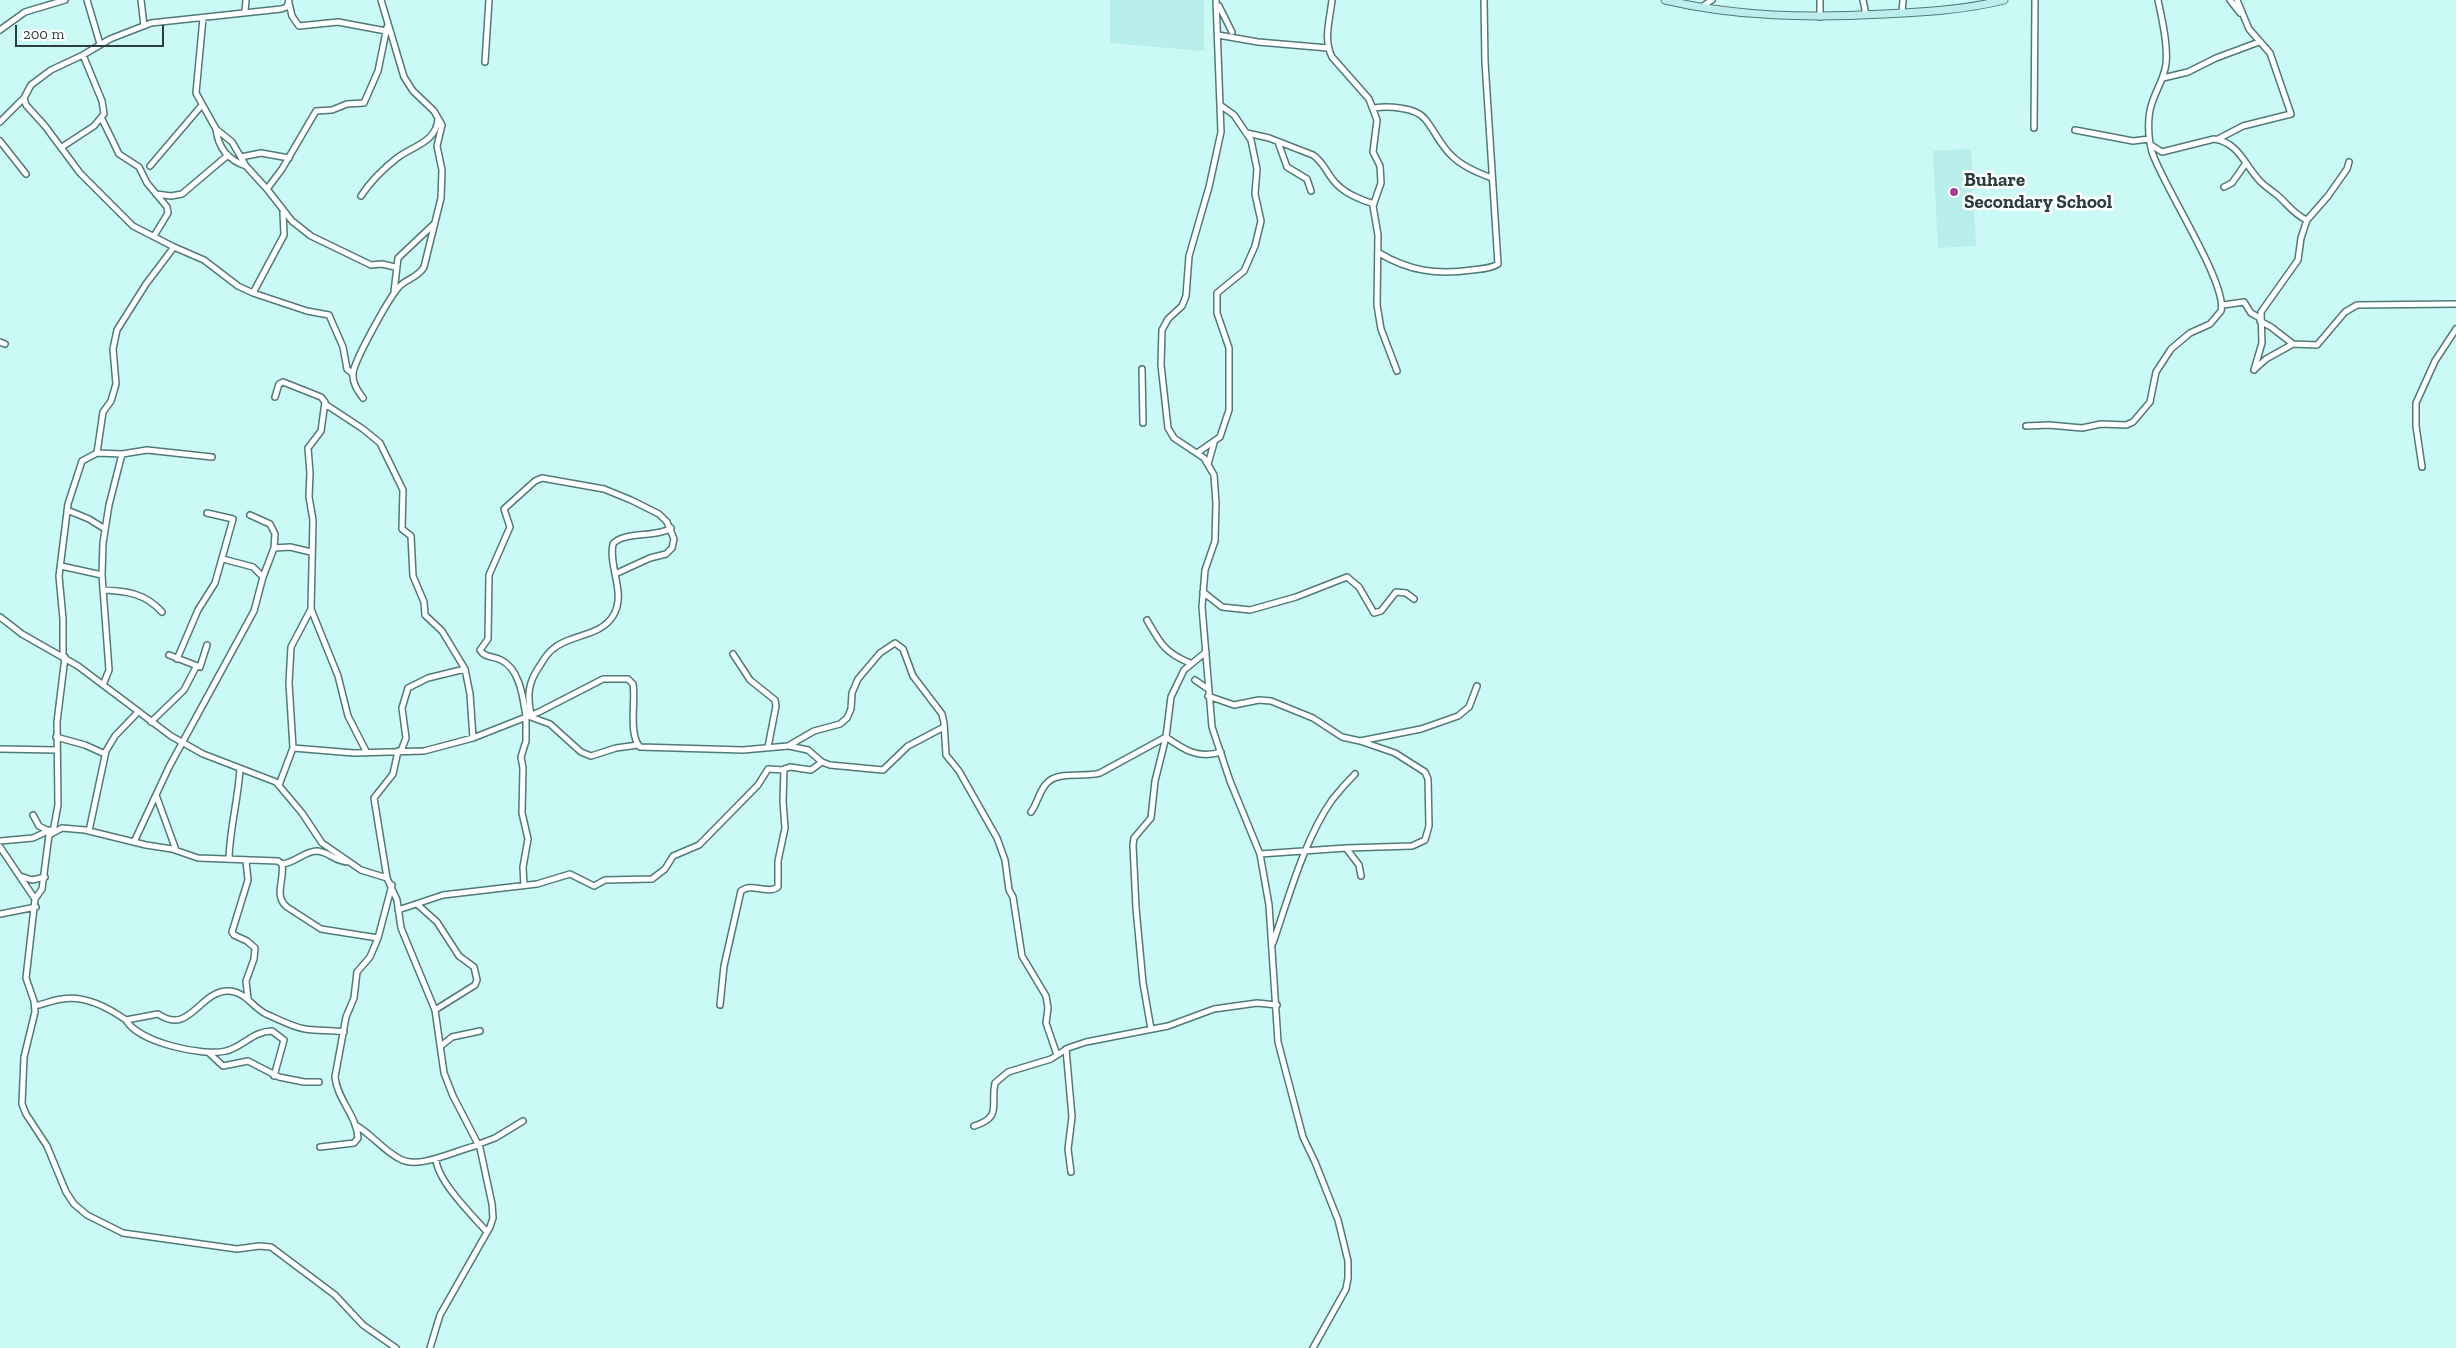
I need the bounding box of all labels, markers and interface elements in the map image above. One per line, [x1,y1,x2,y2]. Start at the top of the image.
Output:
scale bar [18,15,166,47]
text: 200 m [23,25,64,43]
place label: Buhare Secondary School [1964,170,2112,214]
marker: Buhare Secondary School [1948,186,1960,198]

